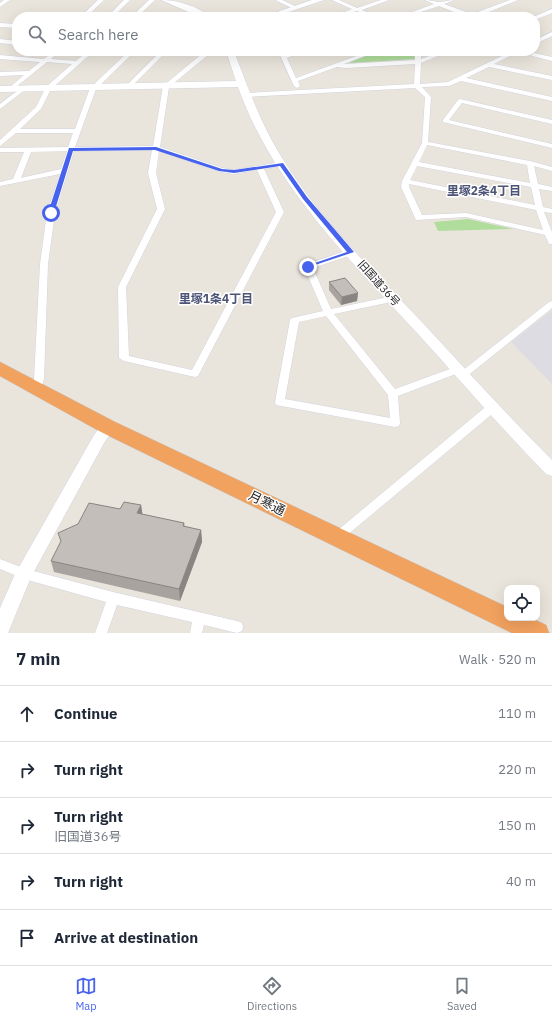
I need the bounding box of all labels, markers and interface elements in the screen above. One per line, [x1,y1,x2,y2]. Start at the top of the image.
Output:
search box [12,12,540,56]
icon: search [26,23,48,45]
text: Search here [58,25,138,44]
district label: 里塚2条4丁目 [447,183,521,198]
route start [42,204,60,222]
street label: 旧国道36号 [355,257,403,309]
route end [299,258,317,276]
district label: 里塚1条4丁目 [179,291,253,306]
street label: 月寒通 [246,487,288,519]
map controls [504,585,540,621]
button: locate [504,585,540,621]
text: 7 min [16,648,60,670]
text: Walk · 520 m [459,651,536,668]
icon: ahead [16,703,38,725]
text: Continue [54,704,118,723]
text: 110 m [498,705,536,722]
icon: right [16,759,38,781]
text: Turn right [54,760,123,779]
text: 220 m [498,761,536,778]
text: Turn right [54,807,123,826]
icon: right [16,815,38,837]
text: 150 m [498,817,536,834]
text: 旧国道36号 [54,828,122,845]
icon: right [16,871,38,893]
text: Turn right [54,872,123,891]
text: 40 m [506,873,536,890]
icon: arrive [16,927,38,949]
text: Arrive at destination [54,928,198,947]
tab: Map [75,975,97,1013]
tab: Directions [247,975,297,1013]
tab: Saved [447,975,477,1013]

